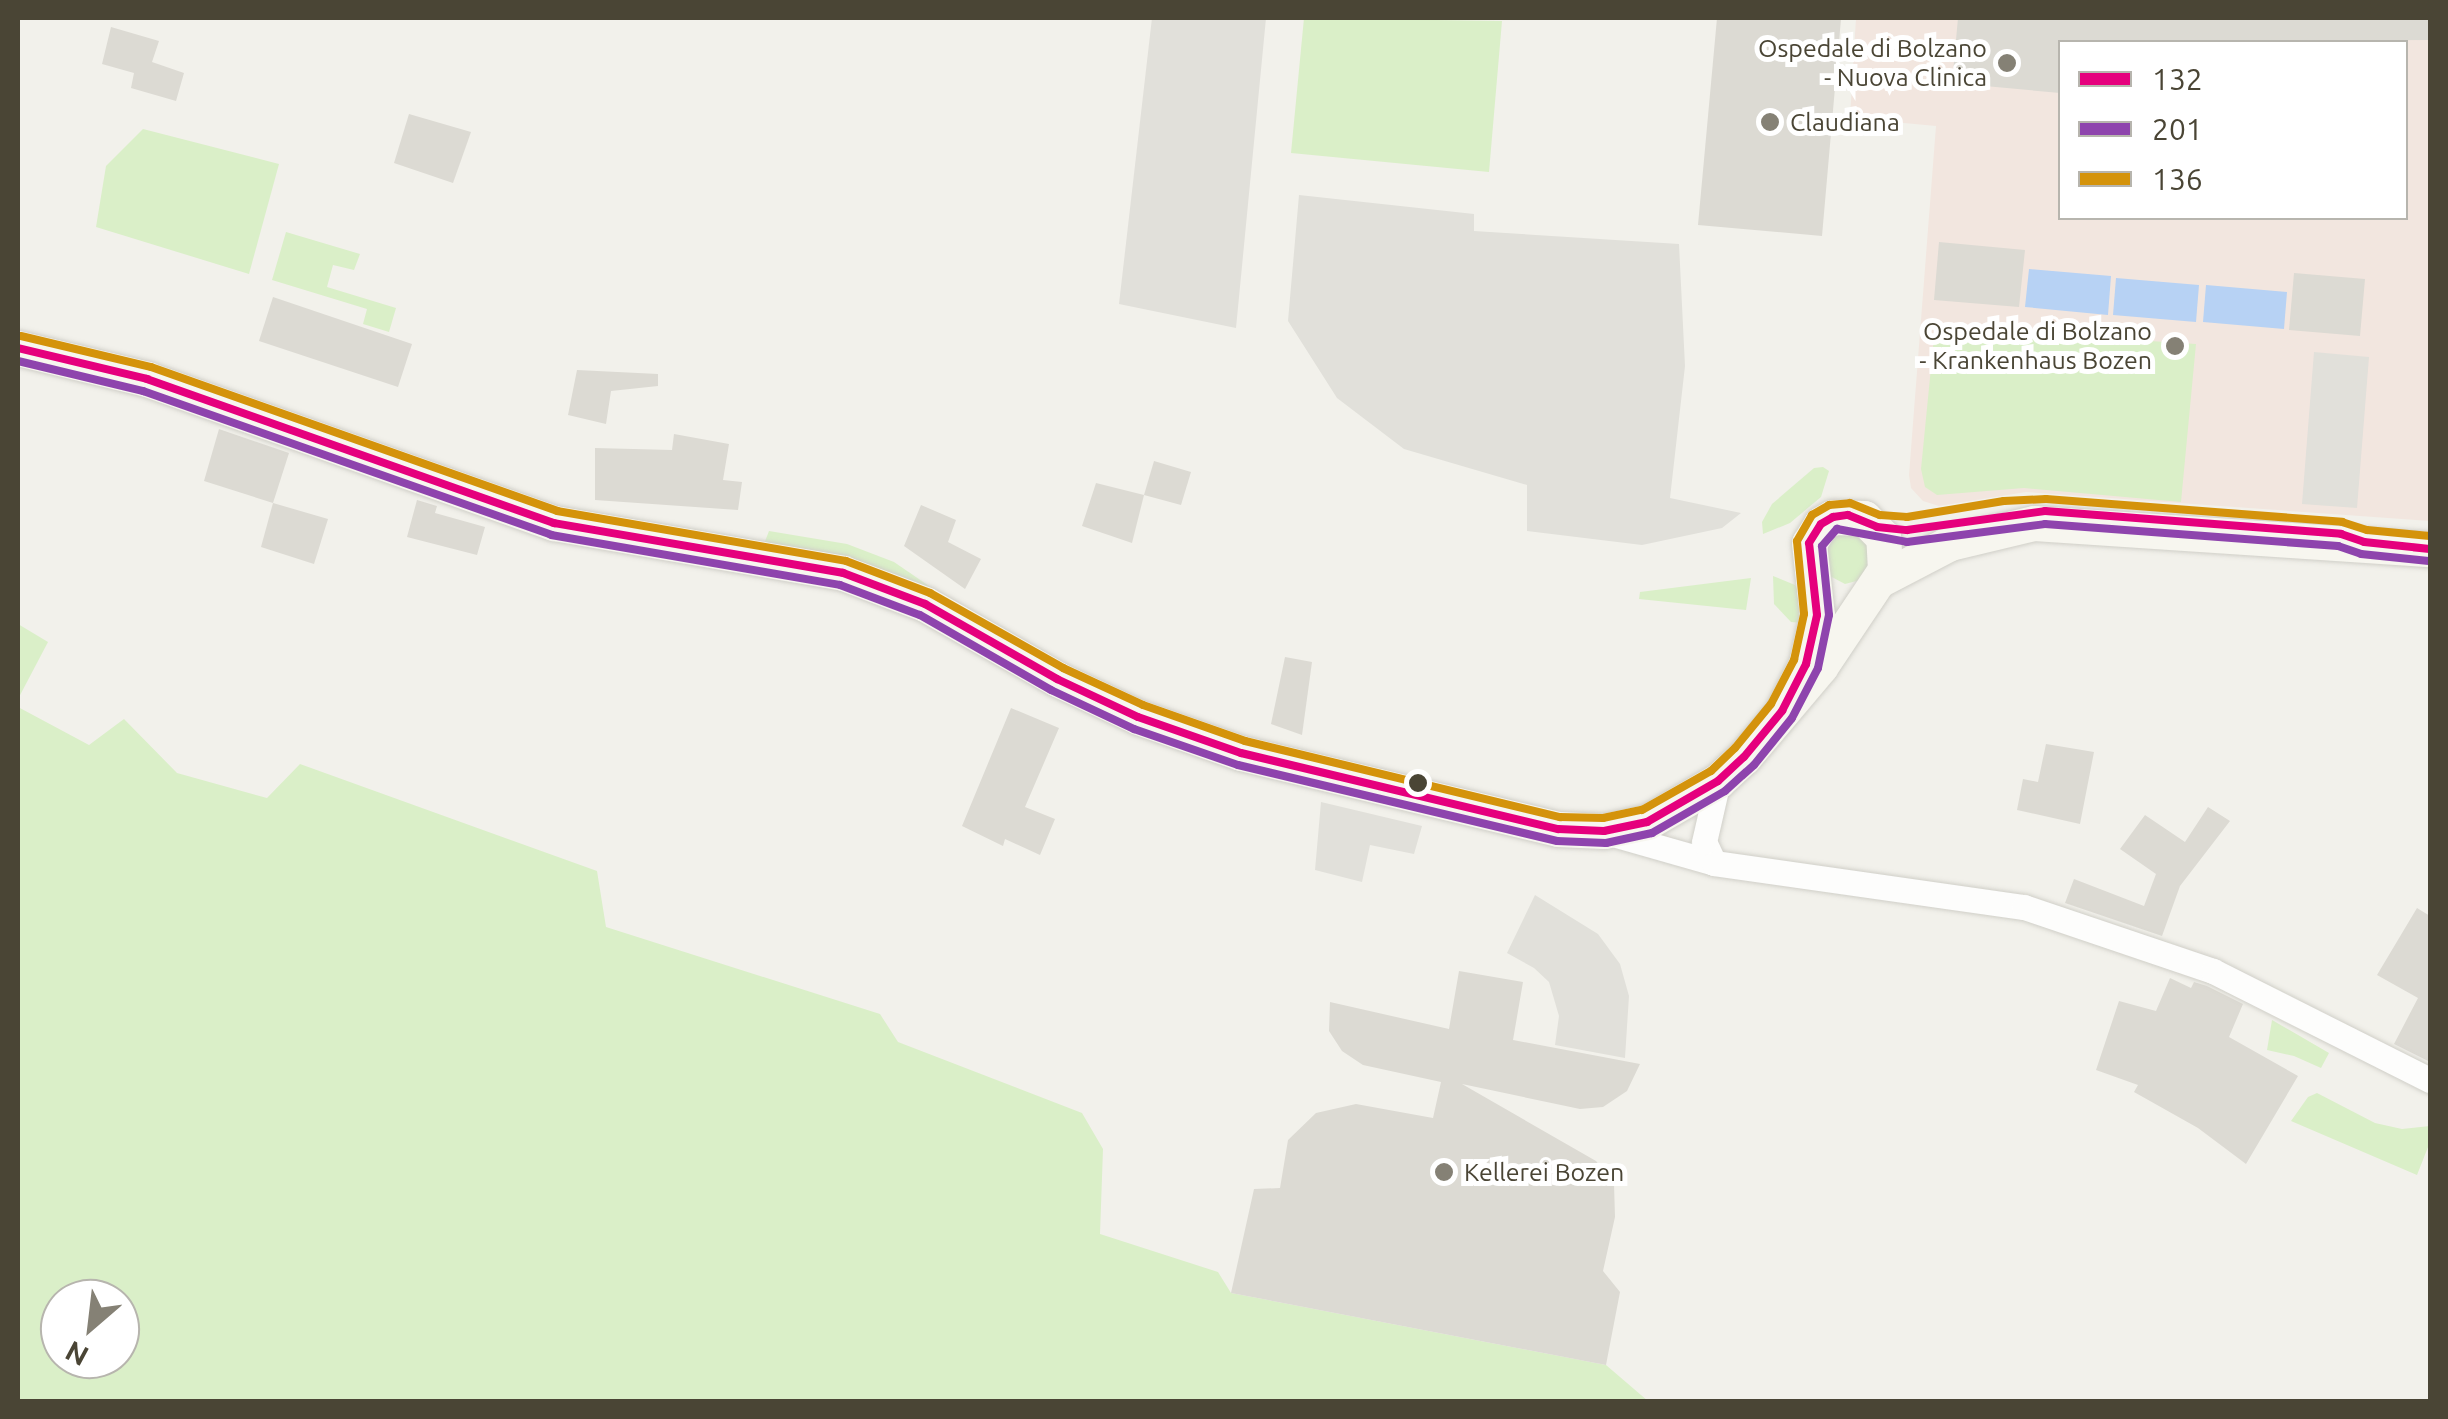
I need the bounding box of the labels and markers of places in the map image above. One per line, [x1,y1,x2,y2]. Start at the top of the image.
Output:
place label: Ospedale di Bolzano - Nuova Clinica [1758,34,1987,93]
marker: Ospedale di Bolzano - Nuova Clinica [1996,52,2018,74]
place label: Claudiana [1790,107,1900,137]
marker: Claudiana [1759,111,1781,133]
place label: Ospedale di Bolzano - Krankenhaus Bozen [1919,317,2152,376]
marker: Ospedale di Bolzano - Krankenhaus Bozen [2162,333,2188,359]
unlabelled marker [1408,773,1428,793]
place label: Kellerei Bozen [1464,1157,1624,1187]
marker: Kellerei Bozen [1433,1161,1455,1183]

